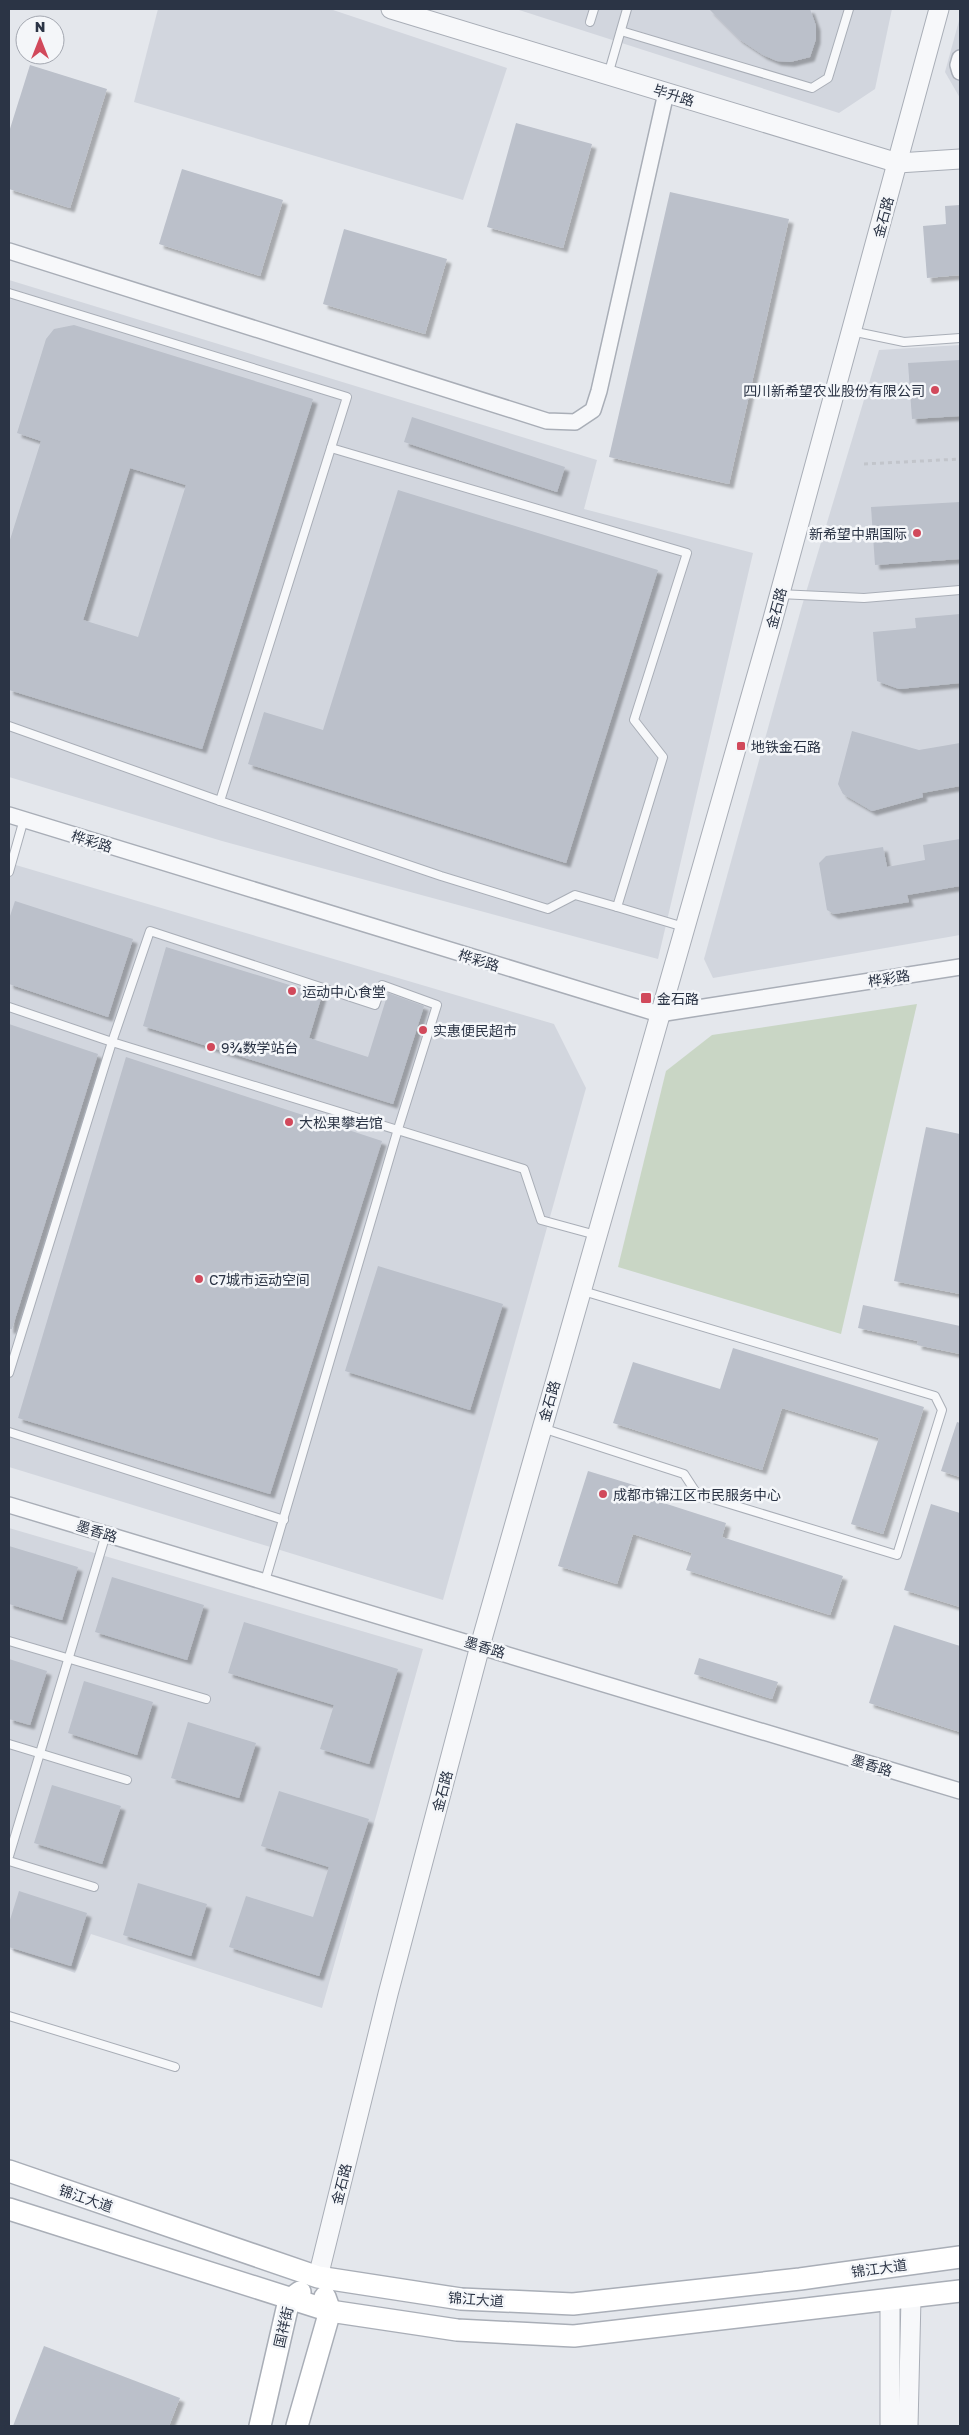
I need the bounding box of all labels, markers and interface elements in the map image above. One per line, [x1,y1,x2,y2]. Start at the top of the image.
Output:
north arrow [15,15,65,65]
text: N [35,18,45,35]
street label: 毕升路 [651,81,697,109]
street label: 金石路 [869,195,897,239]
place label: 四川新希望农业股份有限公司 [743,382,925,399]
marker: 四川新希望农业股份有限公司 [929,384,941,396]
place label: 新希望中鼎国际 [809,525,907,542]
marker: 新希望中鼎国际 [911,527,923,539]
street label: 金石路 [762,586,790,630]
place label: 地铁金石路 [751,738,821,755]
marker: 地铁金石路 [735,740,747,752]
street label: 桦彩路 [69,827,115,855]
street label: 桦彩路 [456,946,502,974]
street label: 桦彩路 [867,966,911,990]
place label: 运动中心食堂 [302,983,386,1000]
marker: 运动中心食堂 [286,985,298,997]
place label: 金石路 [657,990,699,1007]
marker: 金石路 [639,991,653,1005]
place label: 实惠便民超市 [433,1022,517,1039]
marker: 实惠便民超市 [417,1024,429,1036]
place label: 9¾数学站台 [221,1039,299,1056]
marker: 9¾数学站台 [205,1041,217,1053]
place label: 大松果攀岩馆 [299,1114,383,1131]
marker: 大松果攀岩馆 [283,1116,295,1128]
place label: C7城市运动空间 [209,1271,310,1288]
marker: C7城市运动空间 [193,1273,205,1285]
street label: 金石路 [535,1378,563,1424]
place label: 成都市锦江区市民服务中心 [613,1486,781,1503]
marker: 成都市锦江区市民服务中心 [597,1488,609,1500]
street label: 墨香路 [74,1517,120,1545]
street label: 墨香路 [462,1633,508,1661]
street label: 墨香路 [849,1751,895,1779]
street label: 金石路 [428,1769,456,1813]
street label: 金石路 [328,2162,354,2206]
street label: 锦江大道 [57,2181,115,2215]
street label: 锦江大道 [850,2256,908,2280]
street label: 锦江大道 [447,2289,505,2309]
street label: 国祥街 [270,2305,296,2349]

